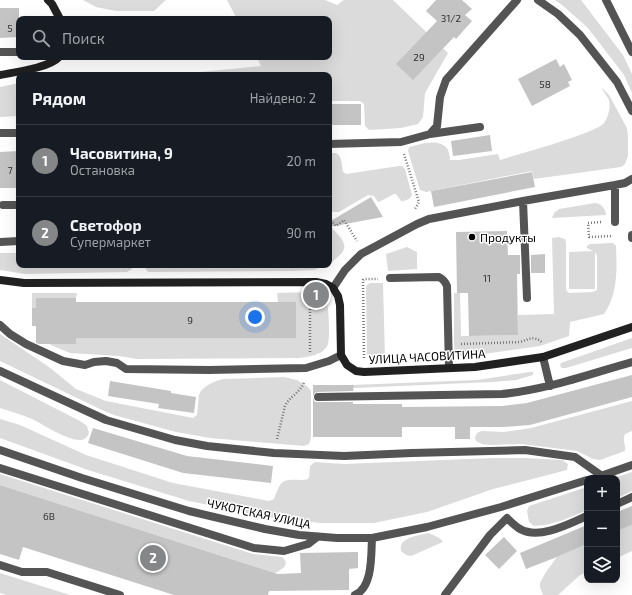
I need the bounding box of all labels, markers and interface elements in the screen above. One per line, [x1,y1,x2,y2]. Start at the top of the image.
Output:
house number: 31/2 [441,12,462,24]
search box [16,16,332,60]
house number: 5 [7,22,13,34]
icon: search [30,27,52,49]
text: Поиск [62,29,105,47]
house number: 29 [413,51,425,63]
house number: 58 [539,78,551,90]
text: Рядом [32,88,86,108]
text: Найдено: 2 [250,90,316,106]
text: Часовитина, 9 [70,144,173,162]
text: 1 [42,153,48,169]
text: 20 m [287,153,316,169]
text: Остановка [70,162,135,178]
house number: 7 [7,164,13,176]
text: Светофор [70,216,141,234]
text: 2 [41,225,49,241]
text: 90 m [286,225,316,241]
place label: Продукты [480,230,536,245]
marker: Продукты [467,232,477,242]
text: Супермаркет [70,234,151,250]
house number: 11 [483,272,491,284]
pin: 1 [303,280,329,310]
your location [245,307,265,327]
house number: 9 [187,314,193,326]
street label: УЛИЦА ЧАСОВИТИНА [368,346,486,366]
map controls [584,475,620,583]
button: + [584,475,620,511]
street label: ЧУКОТСКАЯ УЛИЦА [206,495,313,531]
house number: 6В [43,510,55,522]
button: − [584,511,620,547]
pin: 2 [140,543,166,573]
button: layers [584,547,620,583]

